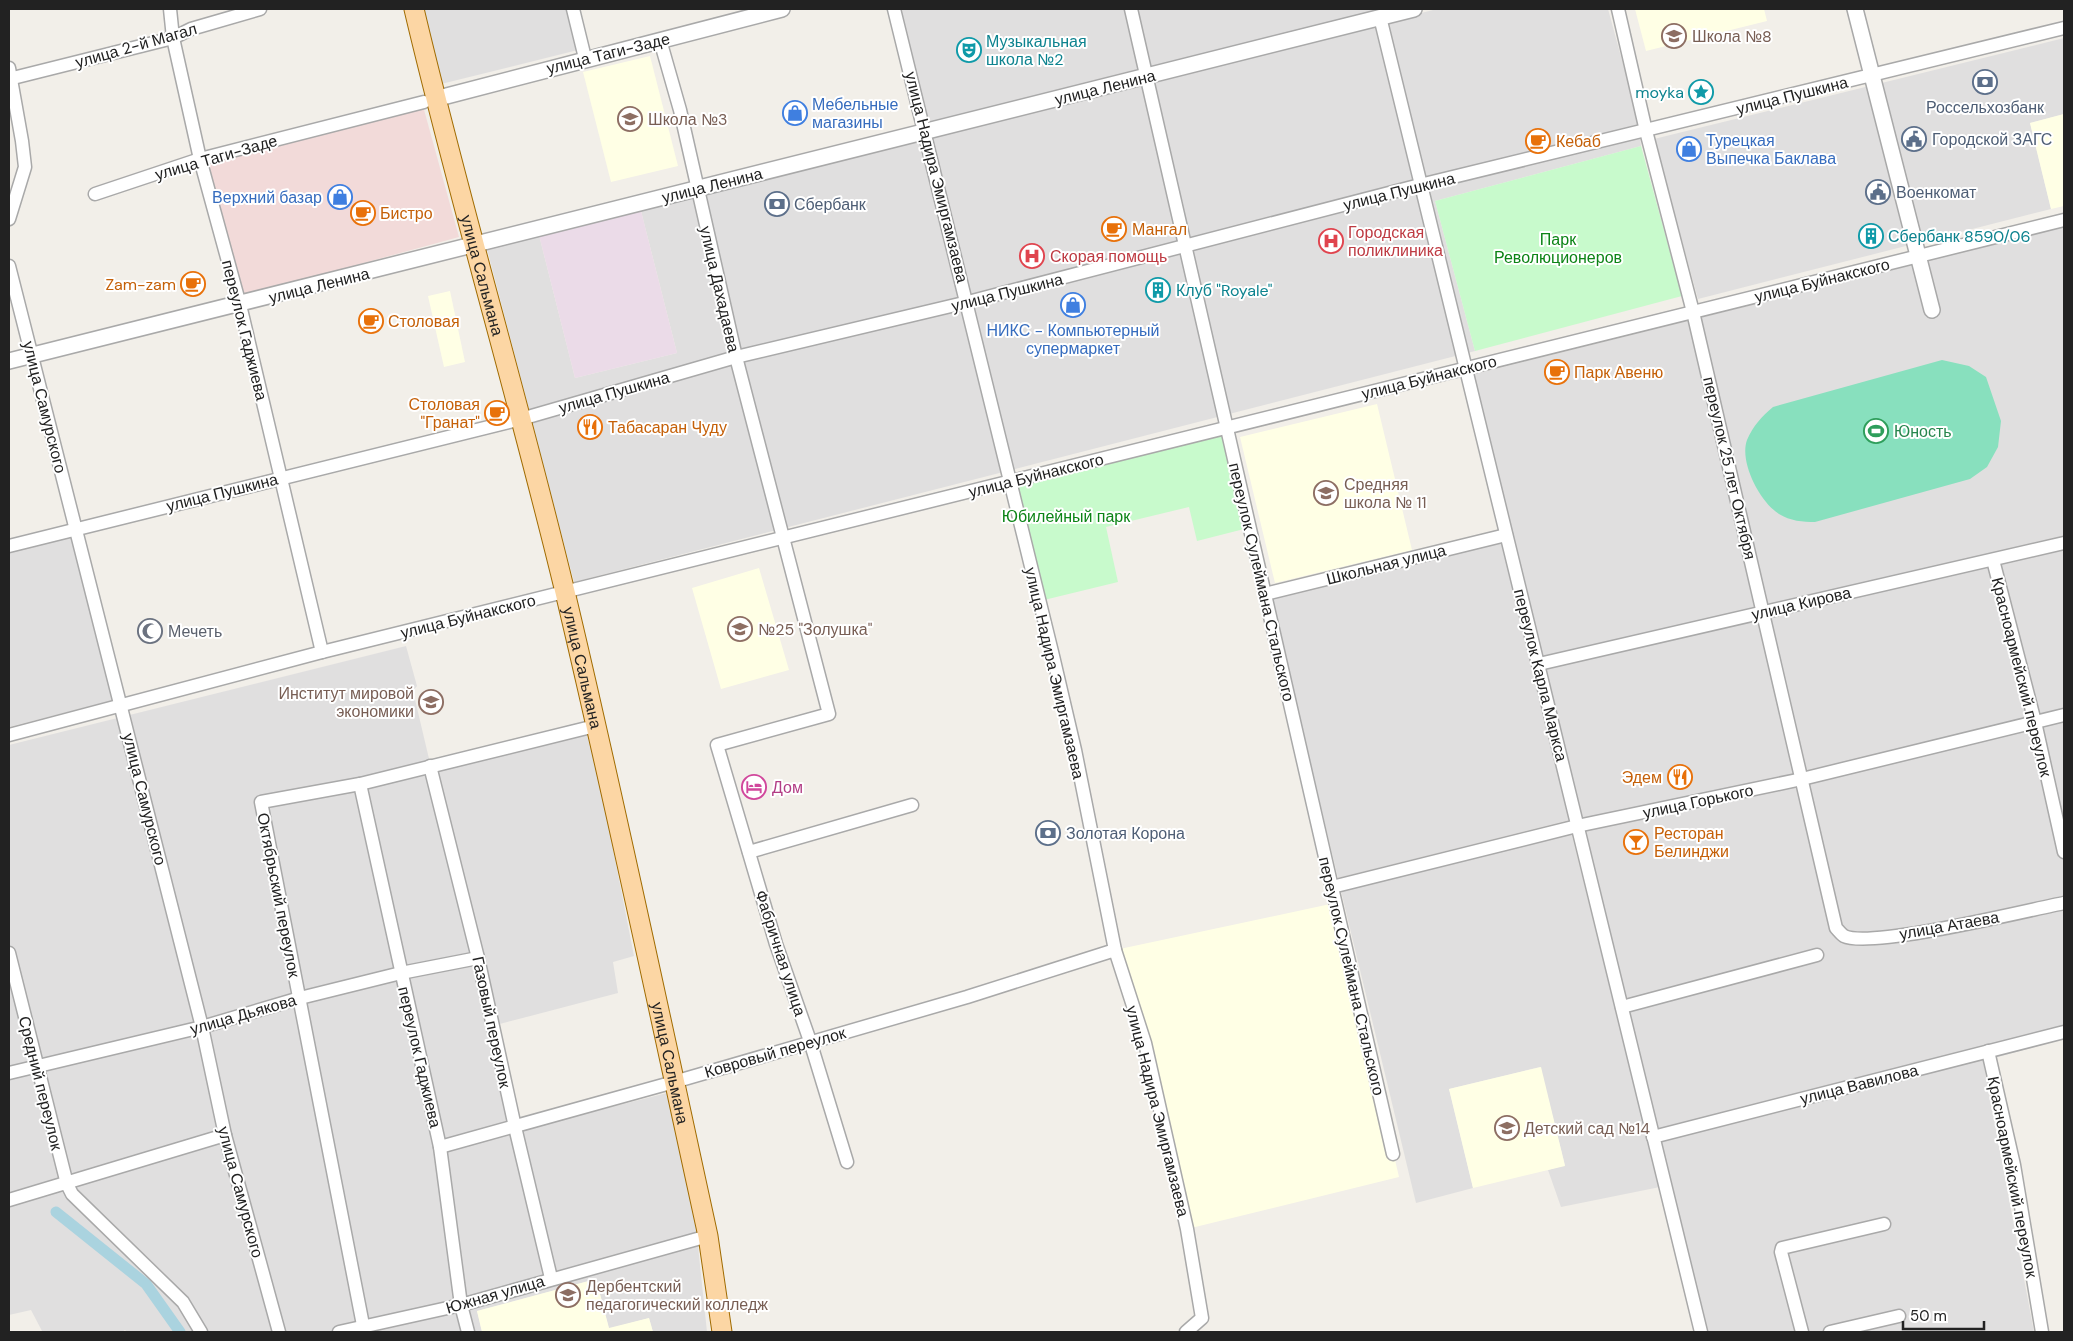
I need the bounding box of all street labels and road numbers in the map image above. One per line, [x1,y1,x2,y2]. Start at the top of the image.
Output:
street label: улица 2-й Магал [73,18,199,73]
street label: улица Таги-Заде [544,28,672,79]
street label: улица Ленина [1053,65,1158,110]
street label: улица Надира Эмиргамзаева [900,69,973,285]
street label: улица Пушкина [1734,71,1850,119]
street label: улица Таги-Заде [152,130,280,185]
street label: улица Ленина [660,163,765,208]
street label: улица Пушкина [1341,167,1457,215]
street label: улица Сальмана [456,213,508,338]
street label: улица Дахадаева [695,224,744,354]
street label: улица Буйнакского [1752,253,1892,307]
street label: переулок Гаджиева [217,258,272,403]
street label: улица Ленина [267,263,372,308]
street label: улица Пушкина [949,268,1065,316]
street label: улица Самурского [18,339,71,475]
street label: улица Буйнакского [1359,350,1499,404]
street label: улица Пушкина [556,367,672,418]
street label: переулок 25 лет Октября [1698,375,1761,562]
street label: улица Буйнакского [966,448,1106,502]
street label: переулок Сулеймана Стальского [1224,461,1299,704]
street label: улица Пушкина [164,468,280,516]
street label: Школьная улица [1324,539,1448,590]
street label: улица Надира Эмиргамзаева [1020,565,1089,781]
street label: Красноармейский переулок [1987,575,2057,780]
street label: улица Кирова [1749,582,1853,625]
street label: переулок Карла Маркса [1509,587,1572,764]
street label: улица Буйнакского [398,589,538,643]
street label: улица Сальмана [558,605,606,731]
street label: улица Самурского [118,731,171,867]
street label: улица Горького [1641,780,1755,823]
street label: Октябрьский переулок [252,811,305,980]
street label: переулок Сулеймана Стальского [1314,855,1389,1098]
street label: Фабричная улица [750,888,811,1019]
street label: улица Атаева [1898,906,2001,945]
street label: Газовый переулок [467,954,516,1091]
street label: переулок Гаджиева [393,984,446,1130]
street label: улица Дьякова [188,989,299,1040]
street label: улица Сальмана [647,1000,693,1126]
street label: улица Надира Эмиргамзаева [1121,1003,1194,1219]
street label: Средний переулок [14,1014,68,1153]
street label: Ковровый переулок [702,1022,849,1083]
street label: улица Вавилова [1798,1060,1920,1109]
street label: Красноармейский переулок [1983,1075,2043,1281]
street label: улица Самурского [213,1124,268,1260]
street label: Южная улица [443,1270,547,1319]

